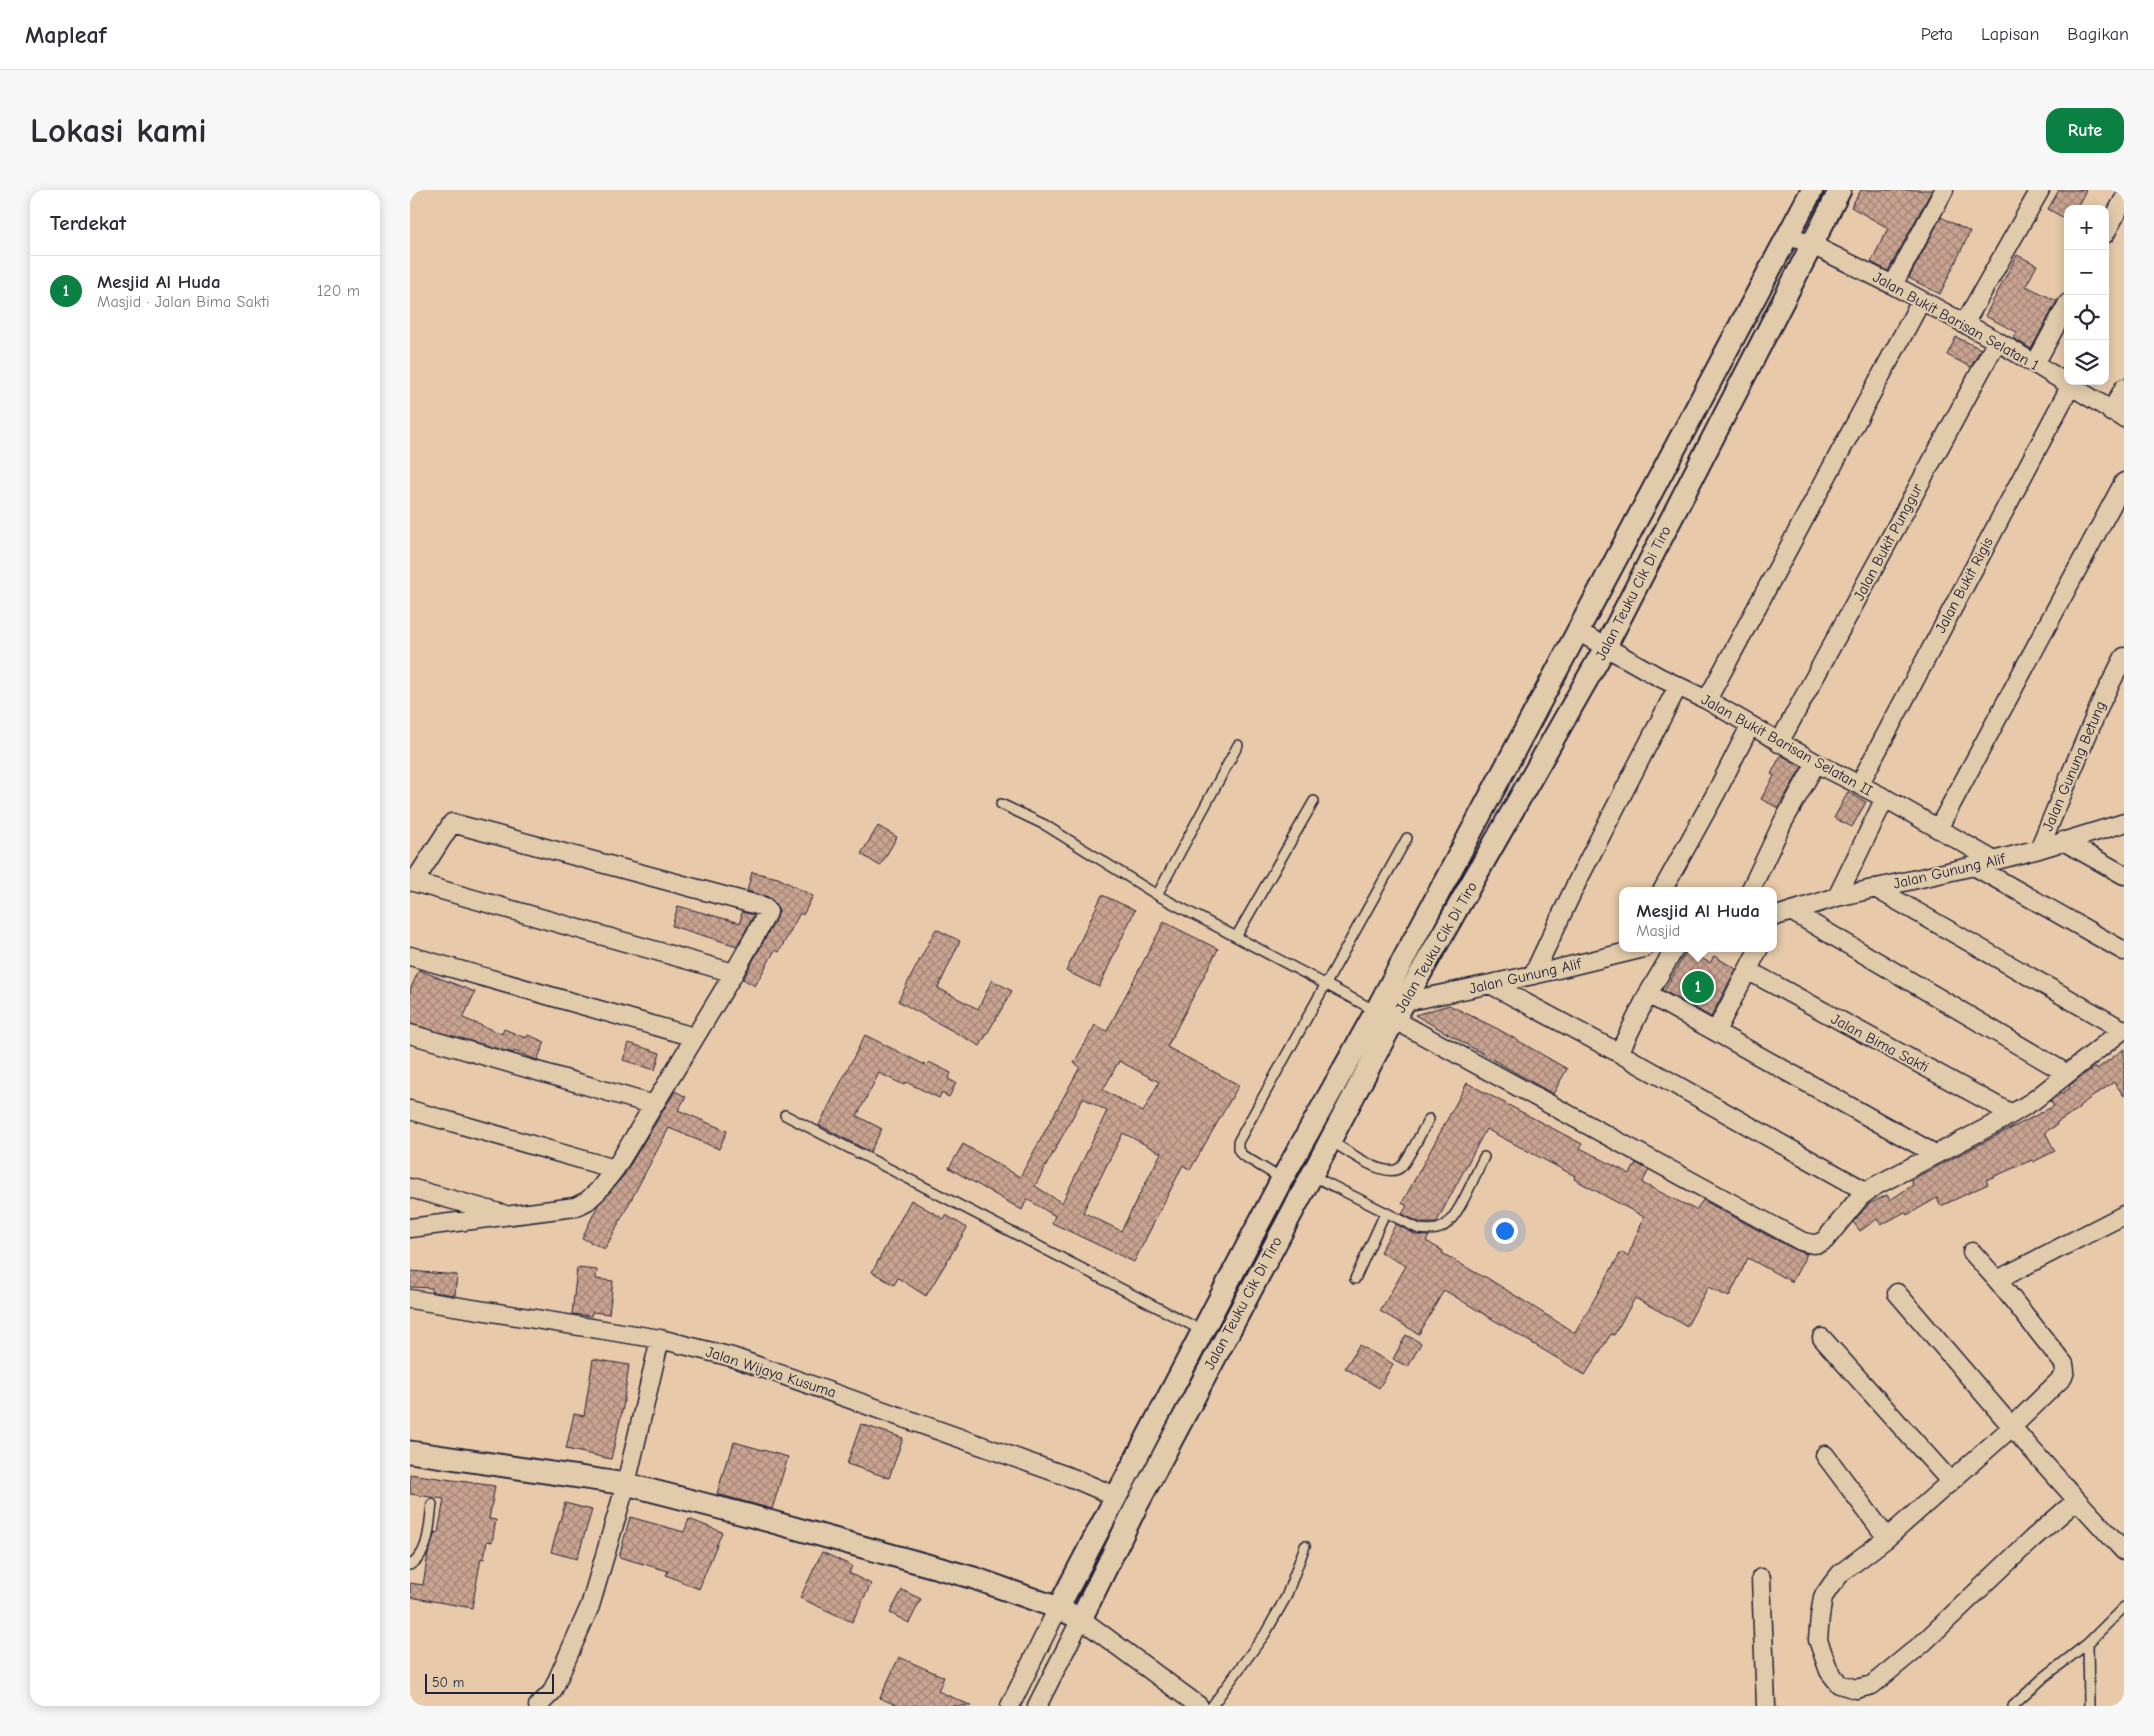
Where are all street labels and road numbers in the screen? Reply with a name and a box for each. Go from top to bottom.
street label: Jalan Bukit Barisan Selatan 1 [1870,268,2042,374]
street label: Jalan Bukit Punggur [1850,480,1926,604]
street label: Jalan Teuku Cik Di Tiro [1591,523,1675,663]
street label: Jalan Bukit Rigis [1931,534,1997,636]
street label: Jalan Bukit Barisan Selatan II [1698,690,1876,800]
street label: Jalan Gunung Betung [2038,698,2110,834]
street label: Jalan Gunung Alif [1891,849,2007,893]
street label: Jalan Teuku Cik Di Tiro [1391,878,1481,1016]
street label: Jalan Gunung Alif [1467,954,1583,998]
street label: Jalan Bima Sakti [1828,1010,1932,1076]
street label: Jalan Teuku Cik Di Tiro [1200,1233,1286,1373]
street label: Jalan Wijaya Kusuma [704,1342,838,1402]

